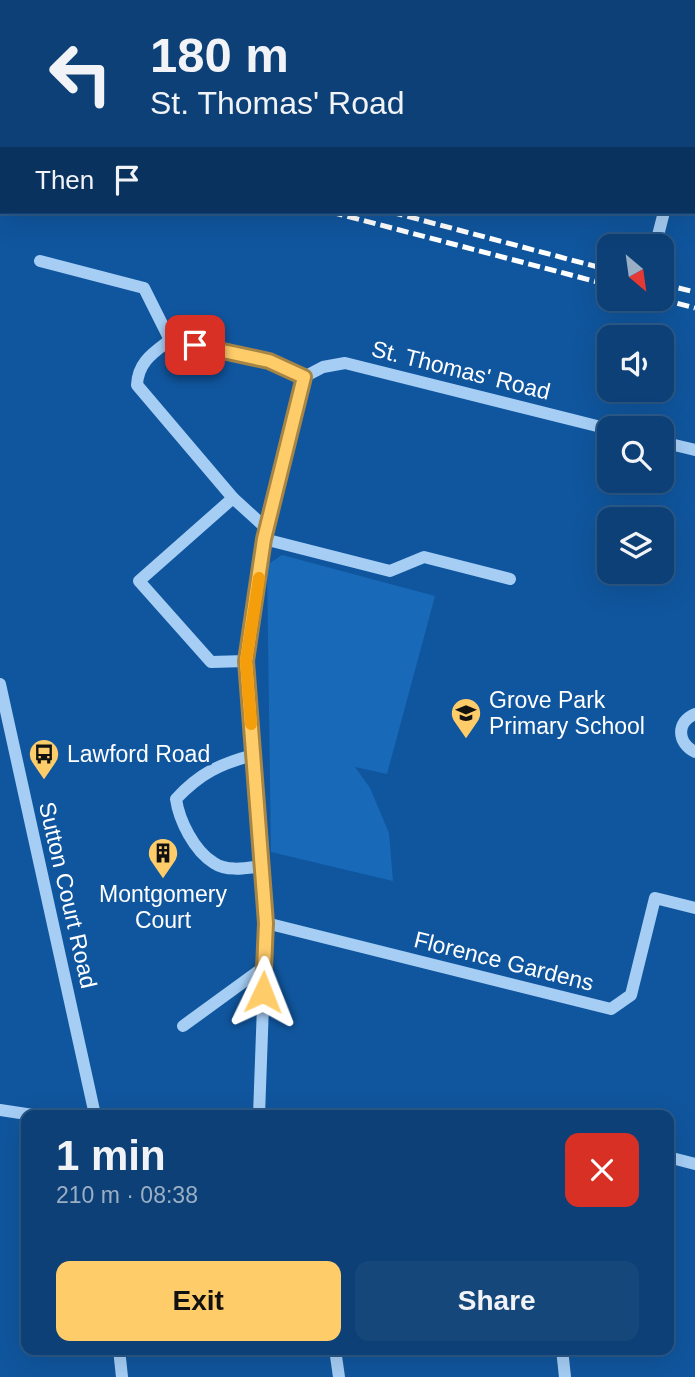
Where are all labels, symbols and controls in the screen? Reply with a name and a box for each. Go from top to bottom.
icon: left [35,28,126,119]
text: 180 m [150,28,289,82]
text: St. Thomas' Road [150,85,405,121]
icon: arrive [108,161,146,199]
text: Then [35,165,94,195]
north arrow [597,234,674,312]
map controls [597,234,674,584]
pin [165,315,225,375]
button: sound [597,325,674,402]
icon: arrive [176,326,214,364]
street label: St. Thomas' Road [369,335,553,405]
button: search [597,416,674,493]
button: layers [597,507,674,584]
place label: Grove Park Primary School [489,687,645,739]
school or university icon: Grove Park Primary School [449,696,483,740]
bus stop icon: Lawford Road [27,737,61,781]
place label: Lawford Road [67,741,210,767]
street label: Sutton Court Road [34,799,102,991]
building icon: Montgomery Court [146,836,180,880]
place label: Montgomery Court [99,881,227,933]
street label: Florence Gardens [412,926,596,996]
position arrow [226,955,300,1029]
text: 1 min [56,1132,166,1179]
button: close [565,1133,639,1207]
text: 210 m · 08:38 [56,1182,198,1208]
button: Exit [56,1261,341,1341]
button: Share [355,1261,639,1341]

